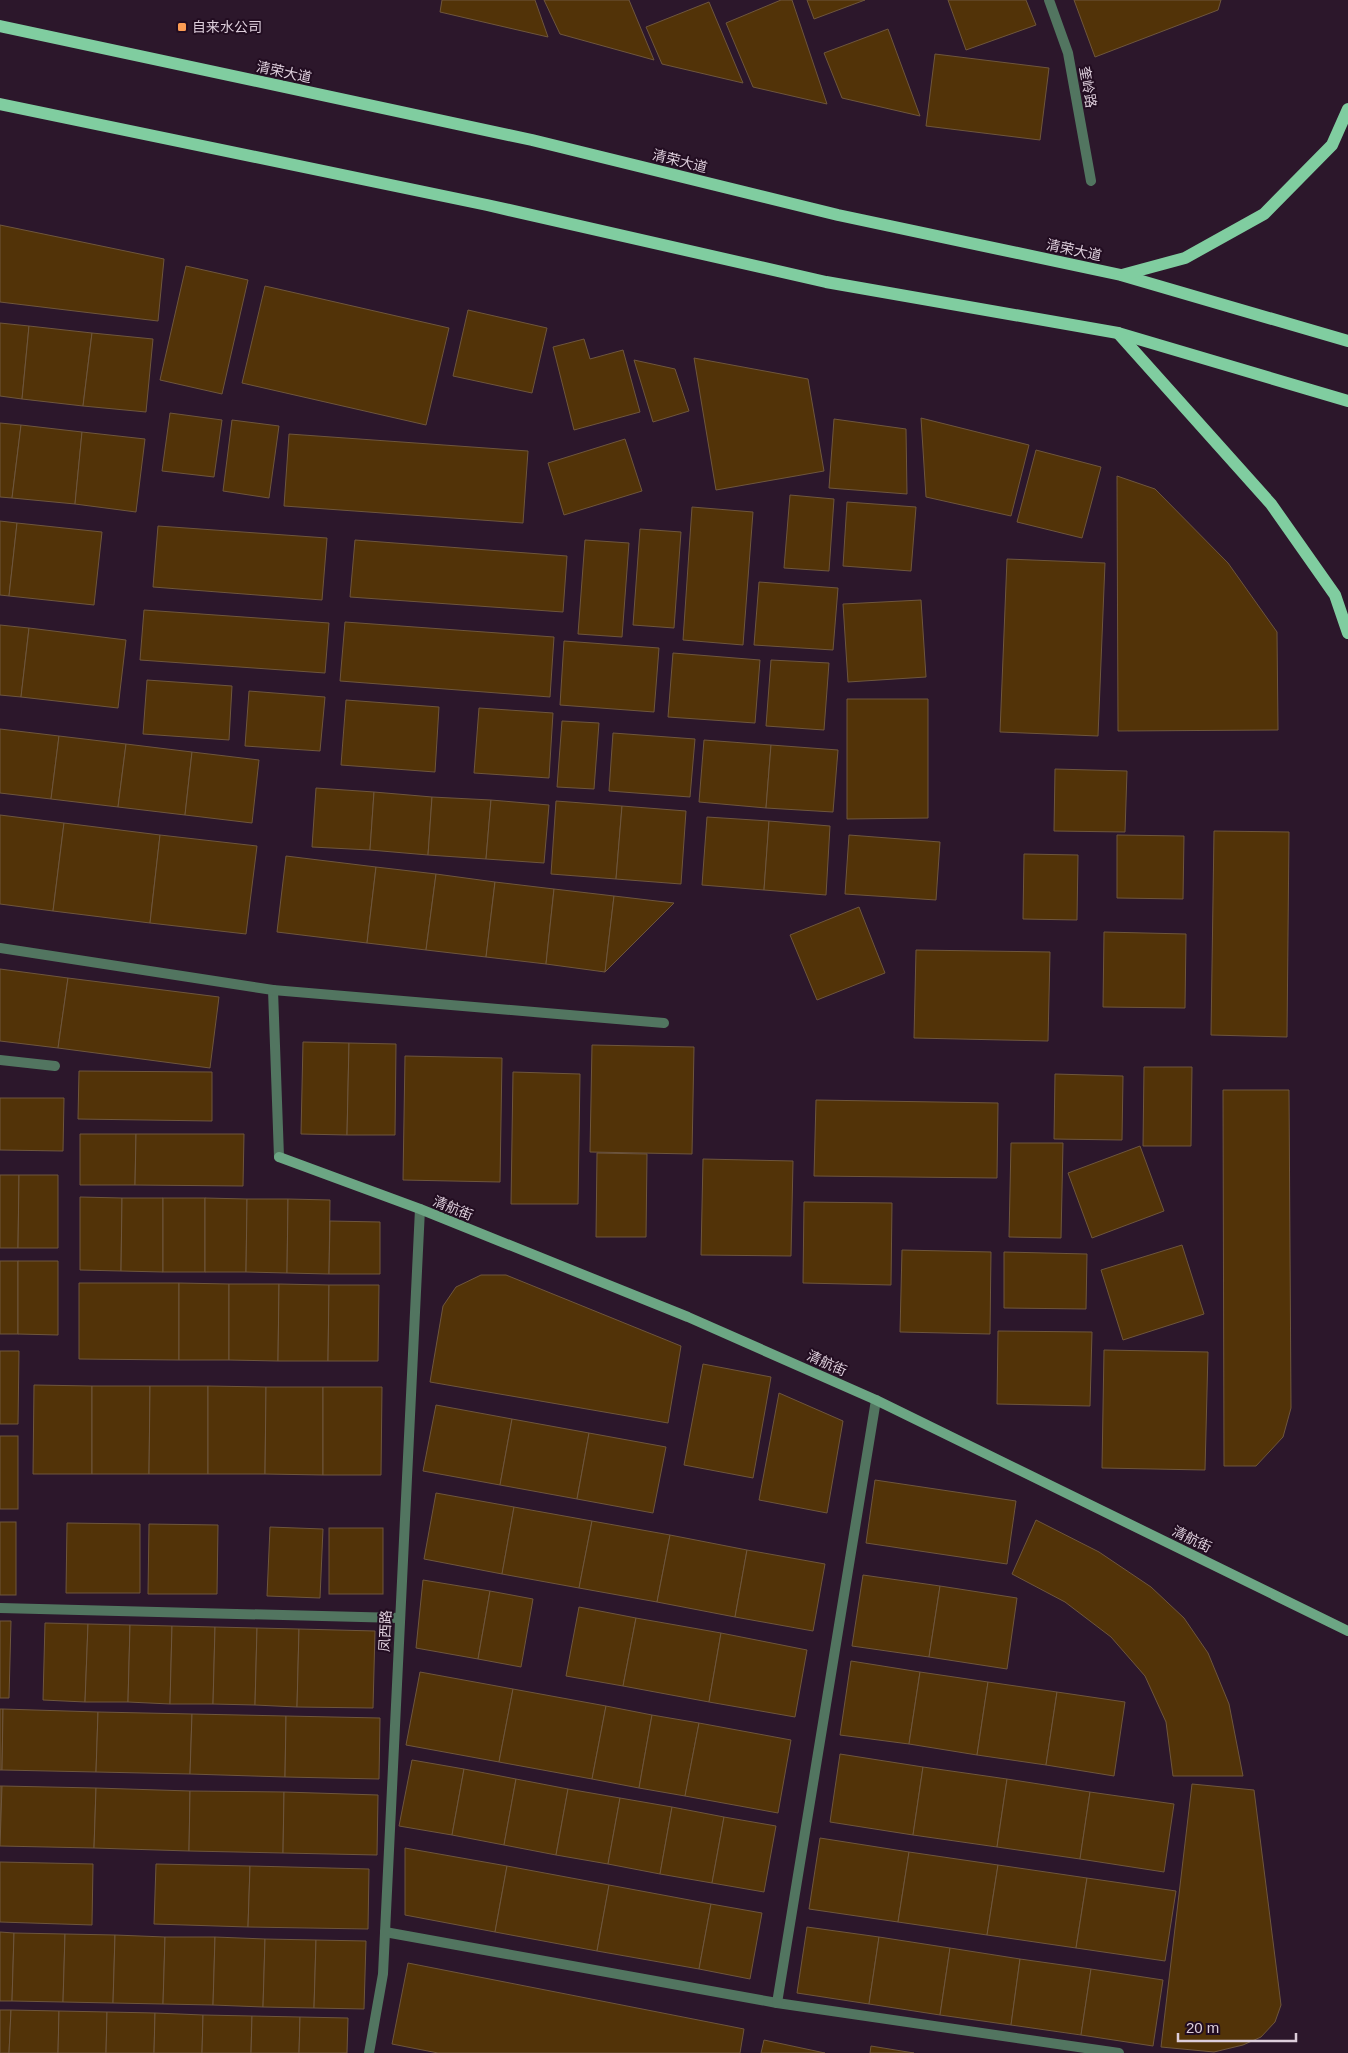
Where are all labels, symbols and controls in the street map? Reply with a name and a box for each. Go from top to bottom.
place label: 自来水公司 [192,19,262,35]
marker: 自来水公司 [176,21,188,33]
street label: 清荣大道 [255,58,313,86]
street label: 奎岭路 [1076,65,1100,109]
street label: 清荣大道 [651,146,709,176]
street label: 清荣大道 [1045,236,1103,264]
street label: 清航街 [431,1193,475,1223]
street label: 清航街 [805,1347,849,1379]
street label: 清航街 [1170,1523,1214,1555]
street label: 凤西路 [376,1610,394,1652]
scale bar [1178,2010,1296,2042]
text: 20 m [1186,2019,1219,2036]

